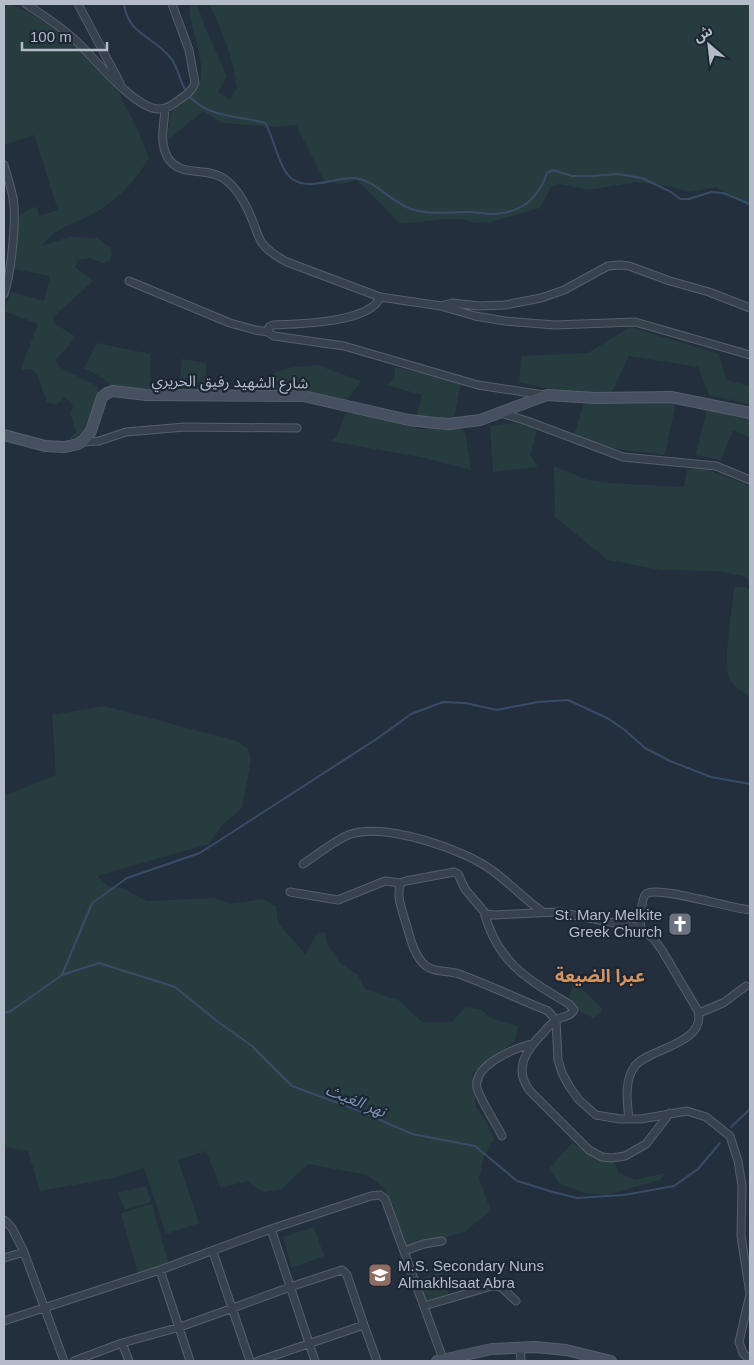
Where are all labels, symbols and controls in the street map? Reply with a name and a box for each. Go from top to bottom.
scale bar [22,20,108,52]
north arrow [684,20,734,70]
text: ش [691,22,715,45]
text: 100 m [30,28,72,45]
street label: شارع الشهيد رفيق الحريري [151,372,309,395]
place label: St. Mary Melkite Greek Church [554,906,662,940]
church icon: St. Mary Melkite Greek Church [667,911,693,937]
district label: عبرا الضيعة [555,966,645,987]
water label: نهر الغيث [323,1081,390,1122]
place label: M.S. Secondary Nuns Almakhlsaat Abra [398,1257,544,1291]
school or university icon: M.S. Secondary Nuns Almakhlsaat Abra [367,1262,393,1288]

